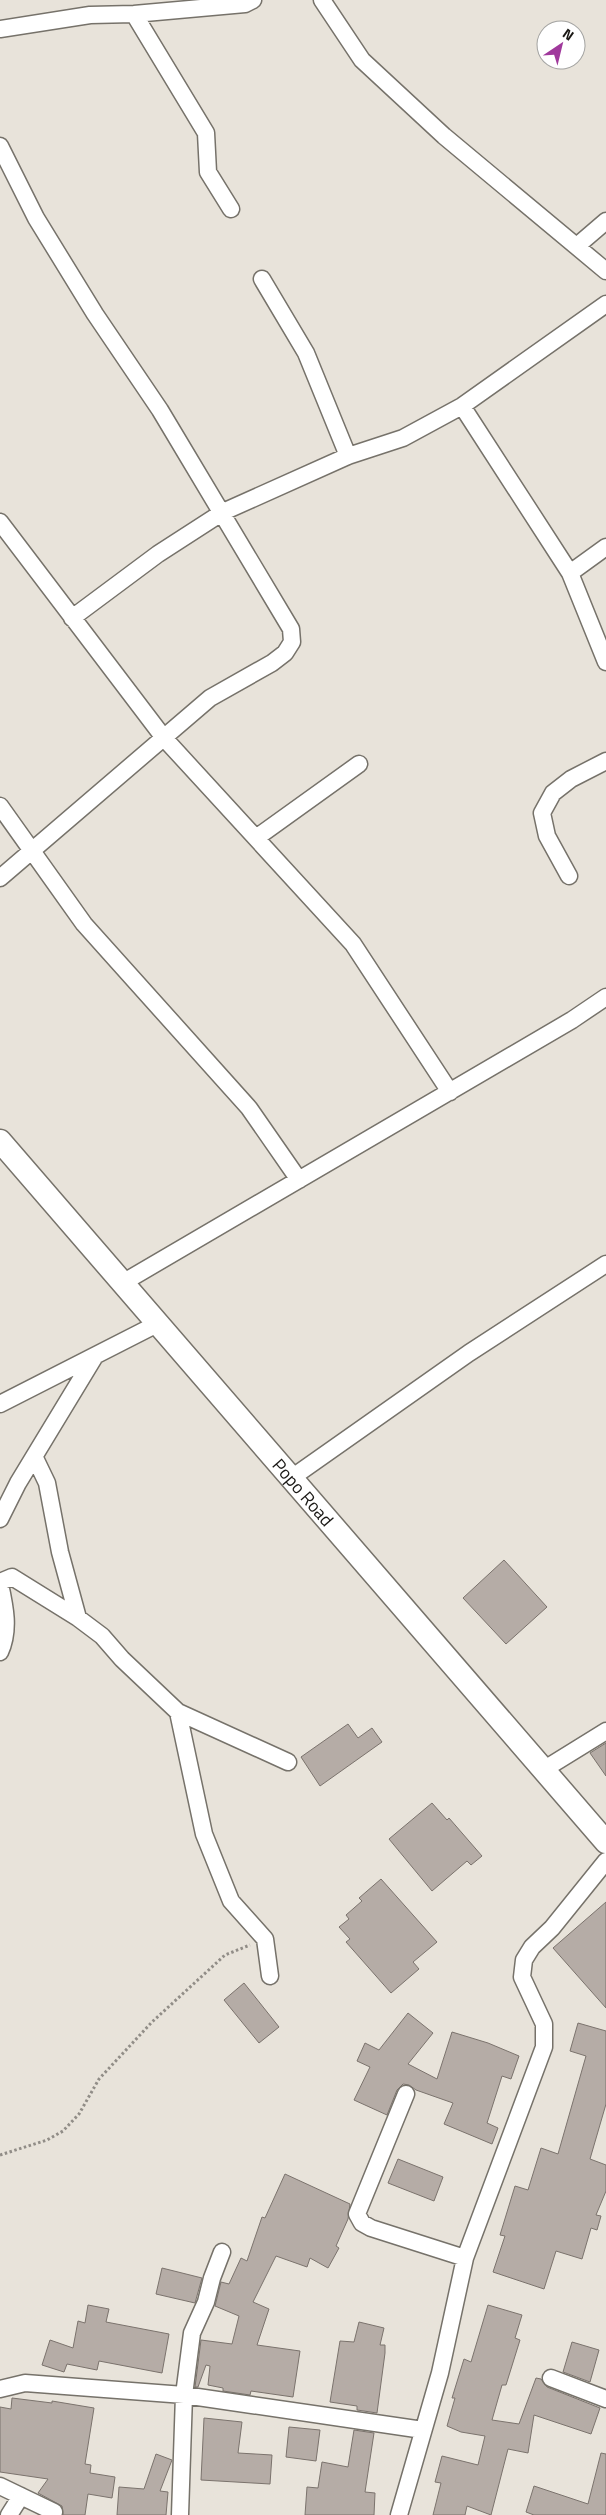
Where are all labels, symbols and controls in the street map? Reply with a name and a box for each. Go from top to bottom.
north arrow [536,20,586,70]
text: N [559,23,579,45]
street label: Popo Road [266,1452,341,1532]

